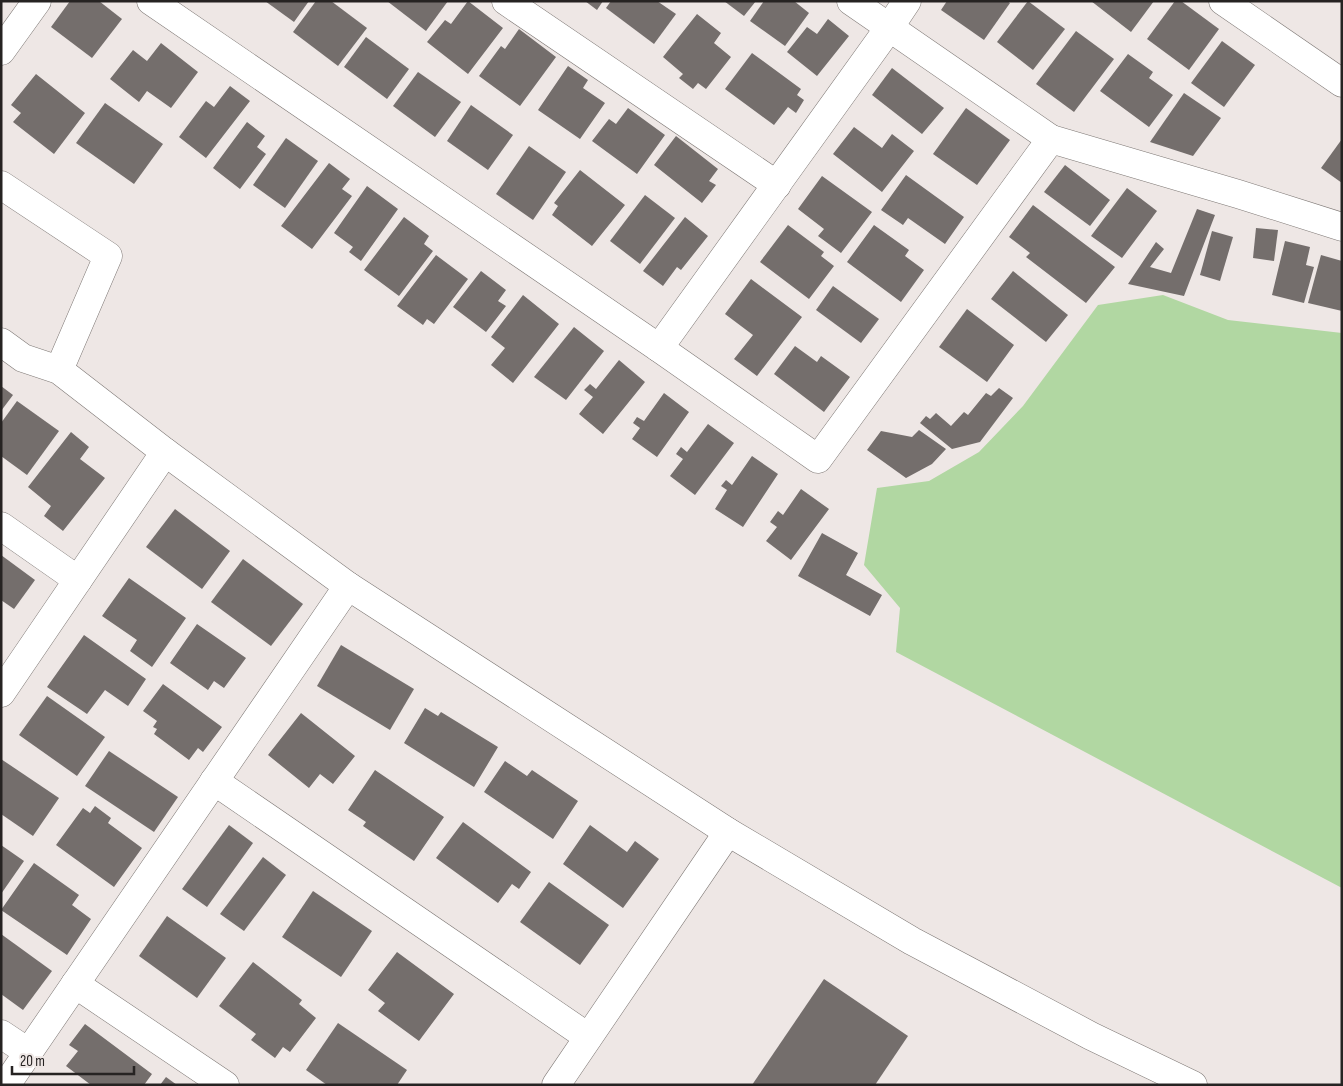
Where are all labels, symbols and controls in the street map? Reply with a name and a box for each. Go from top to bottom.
scale bar [12,1044,135,1076]
text: 20 m [20,1052,45,1071]

